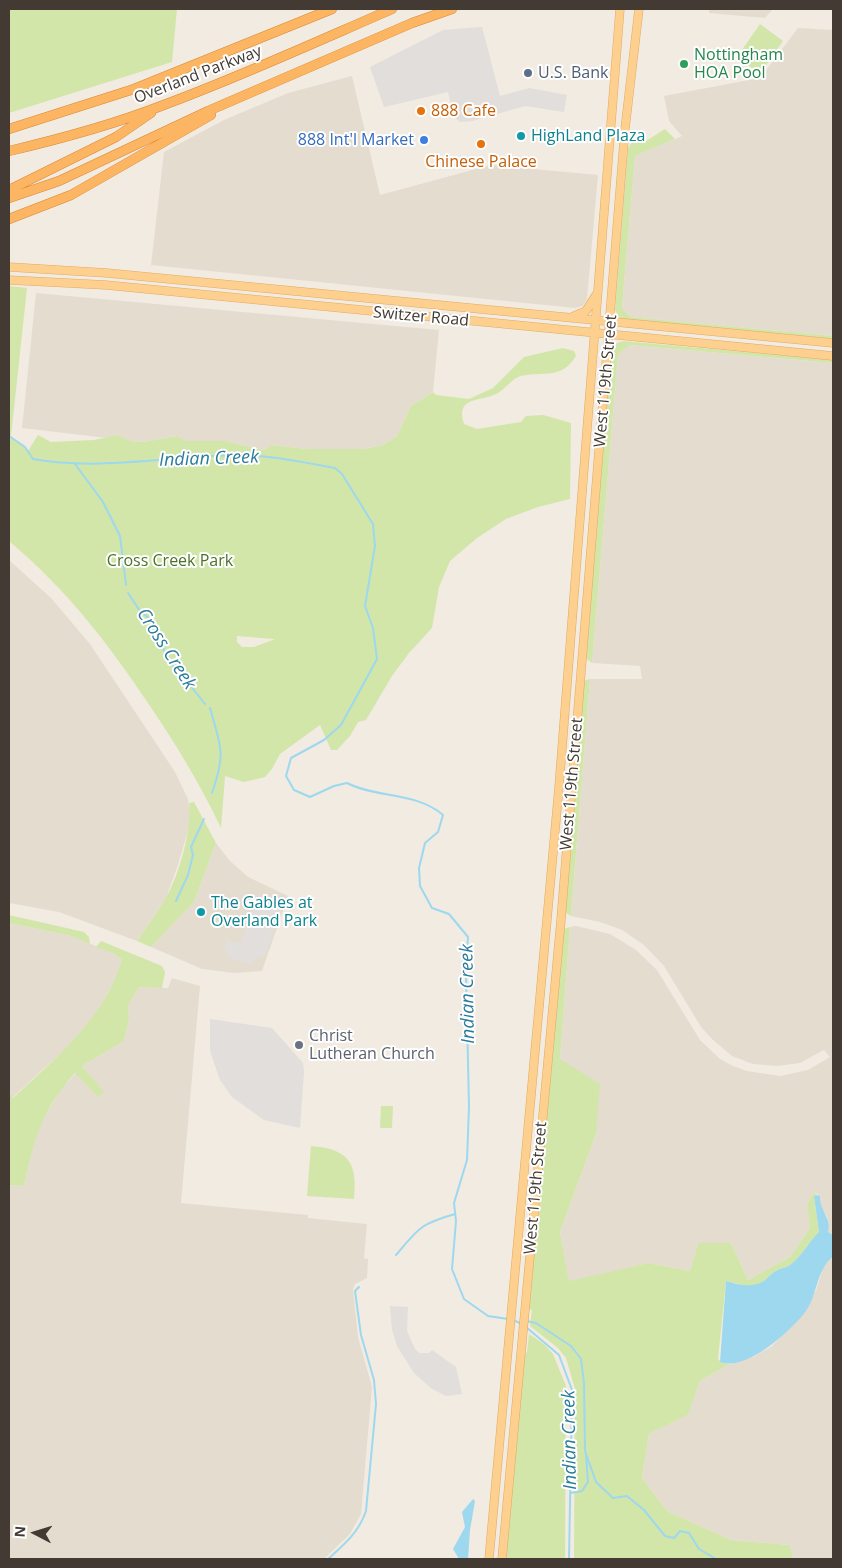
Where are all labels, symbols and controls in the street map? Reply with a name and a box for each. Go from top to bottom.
street label: Overland Parkway [131,42,265,108]
place label: Nottingham HOA Pool [694,45,783,83]
marker: Nottingham HOA Pool [678,58,690,70]
place label: U.S. Bank [538,63,608,83]
marker: U.S. Bank [522,67,534,79]
place label: 888 Cafe [431,101,496,121]
marker: 888 Cafe [415,105,427,117]
place label: HighLand Plaza [531,126,645,146]
place label: 888 Int'l Market [298,130,414,150]
marker: HighLand Plaza [515,130,527,142]
marker: 888 Int'l Market [418,134,430,146]
marker: Chinese Palace [475,138,487,150]
place label: Chinese Palace [425,152,537,172]
street label: Switzer Road [372,303,470,331]
street label: West 119th Street [591,314,621,448]
water label: Indian Creek [159,446,259,472]
park label: Cross Creek Park [107,551,233,571]
water label: Cross Creek [132,604,200,694]
street label: West 119th Street [557,717,587,851]
place label: The Gables at Overland Park [211,893,317,931]
marker: The Gables at Overland Park [195,906,207,918]
water label: Indian Creek [456,944,480,1044]
place label: Christ Lutheran Church [309,1026,435,1064]
marker: Christ Lutheran Church [293,1039,305,1051]
street label: West 119th Street [521,1121,551,1255]
water label: Indian Creek [558,1390,582,1490]
north arrow [10,1508,60,1558]
text: N [10,1525,30,1538]

